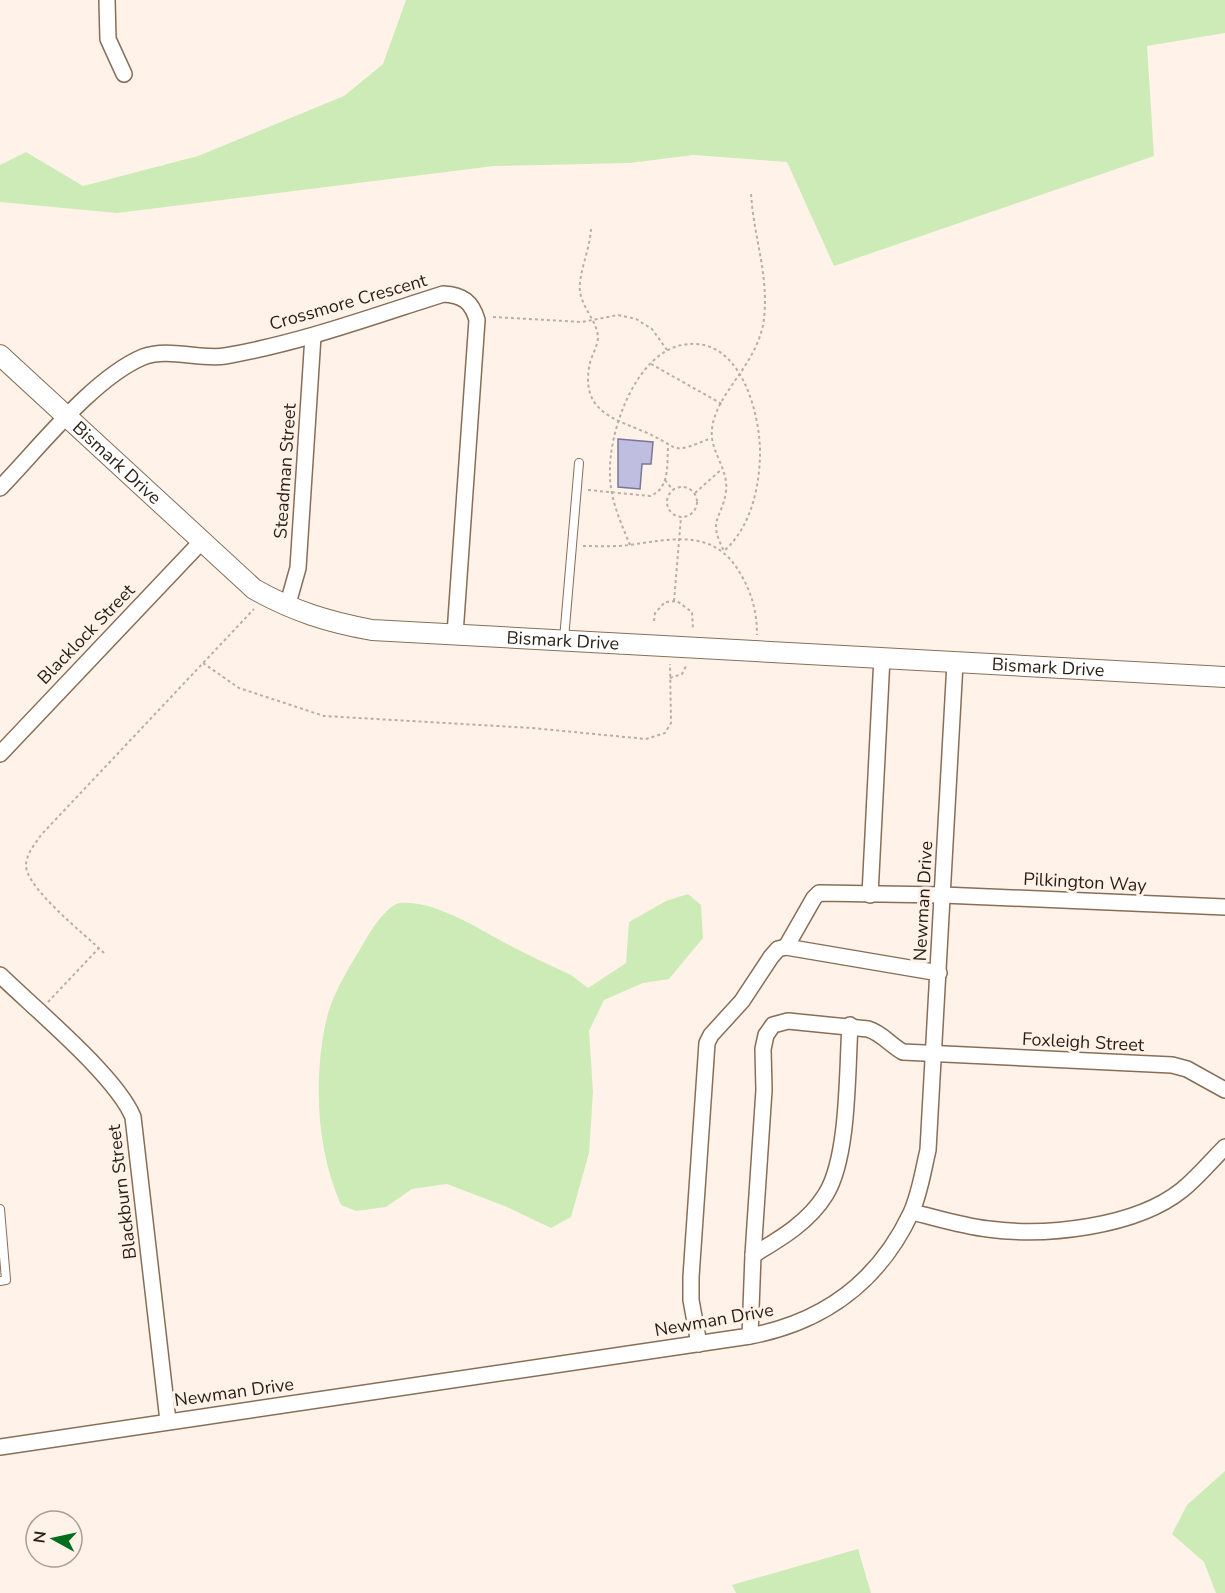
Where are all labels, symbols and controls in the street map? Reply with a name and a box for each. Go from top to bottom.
street label: Crossmore Crescent [267,268,430,336]
street label: Steadman Street [268,402,302,540]
street label: Bismark Drive [67,416,167,510]
street label: Blacklock Street [32,578,141,689]
street label: Bismark Drive [506,625,620,656]
street label: Bismark Drive [991,652,1105,682]
street label: Newman Drive [908,840,938,962]
street label: Pilkington Way [1023,867,1148,897]
street label: Foxleigh Street [1021,1027,1145,1057]
street label: Blackburn Street [102,1123,142,1261]
street label: Newman Drive [653,1298,775,1342]
street label: Newman Drive [173,1372,295,1412]
north arrow [24,1509,84,1569]
text: N [28,1530,52,1545]

